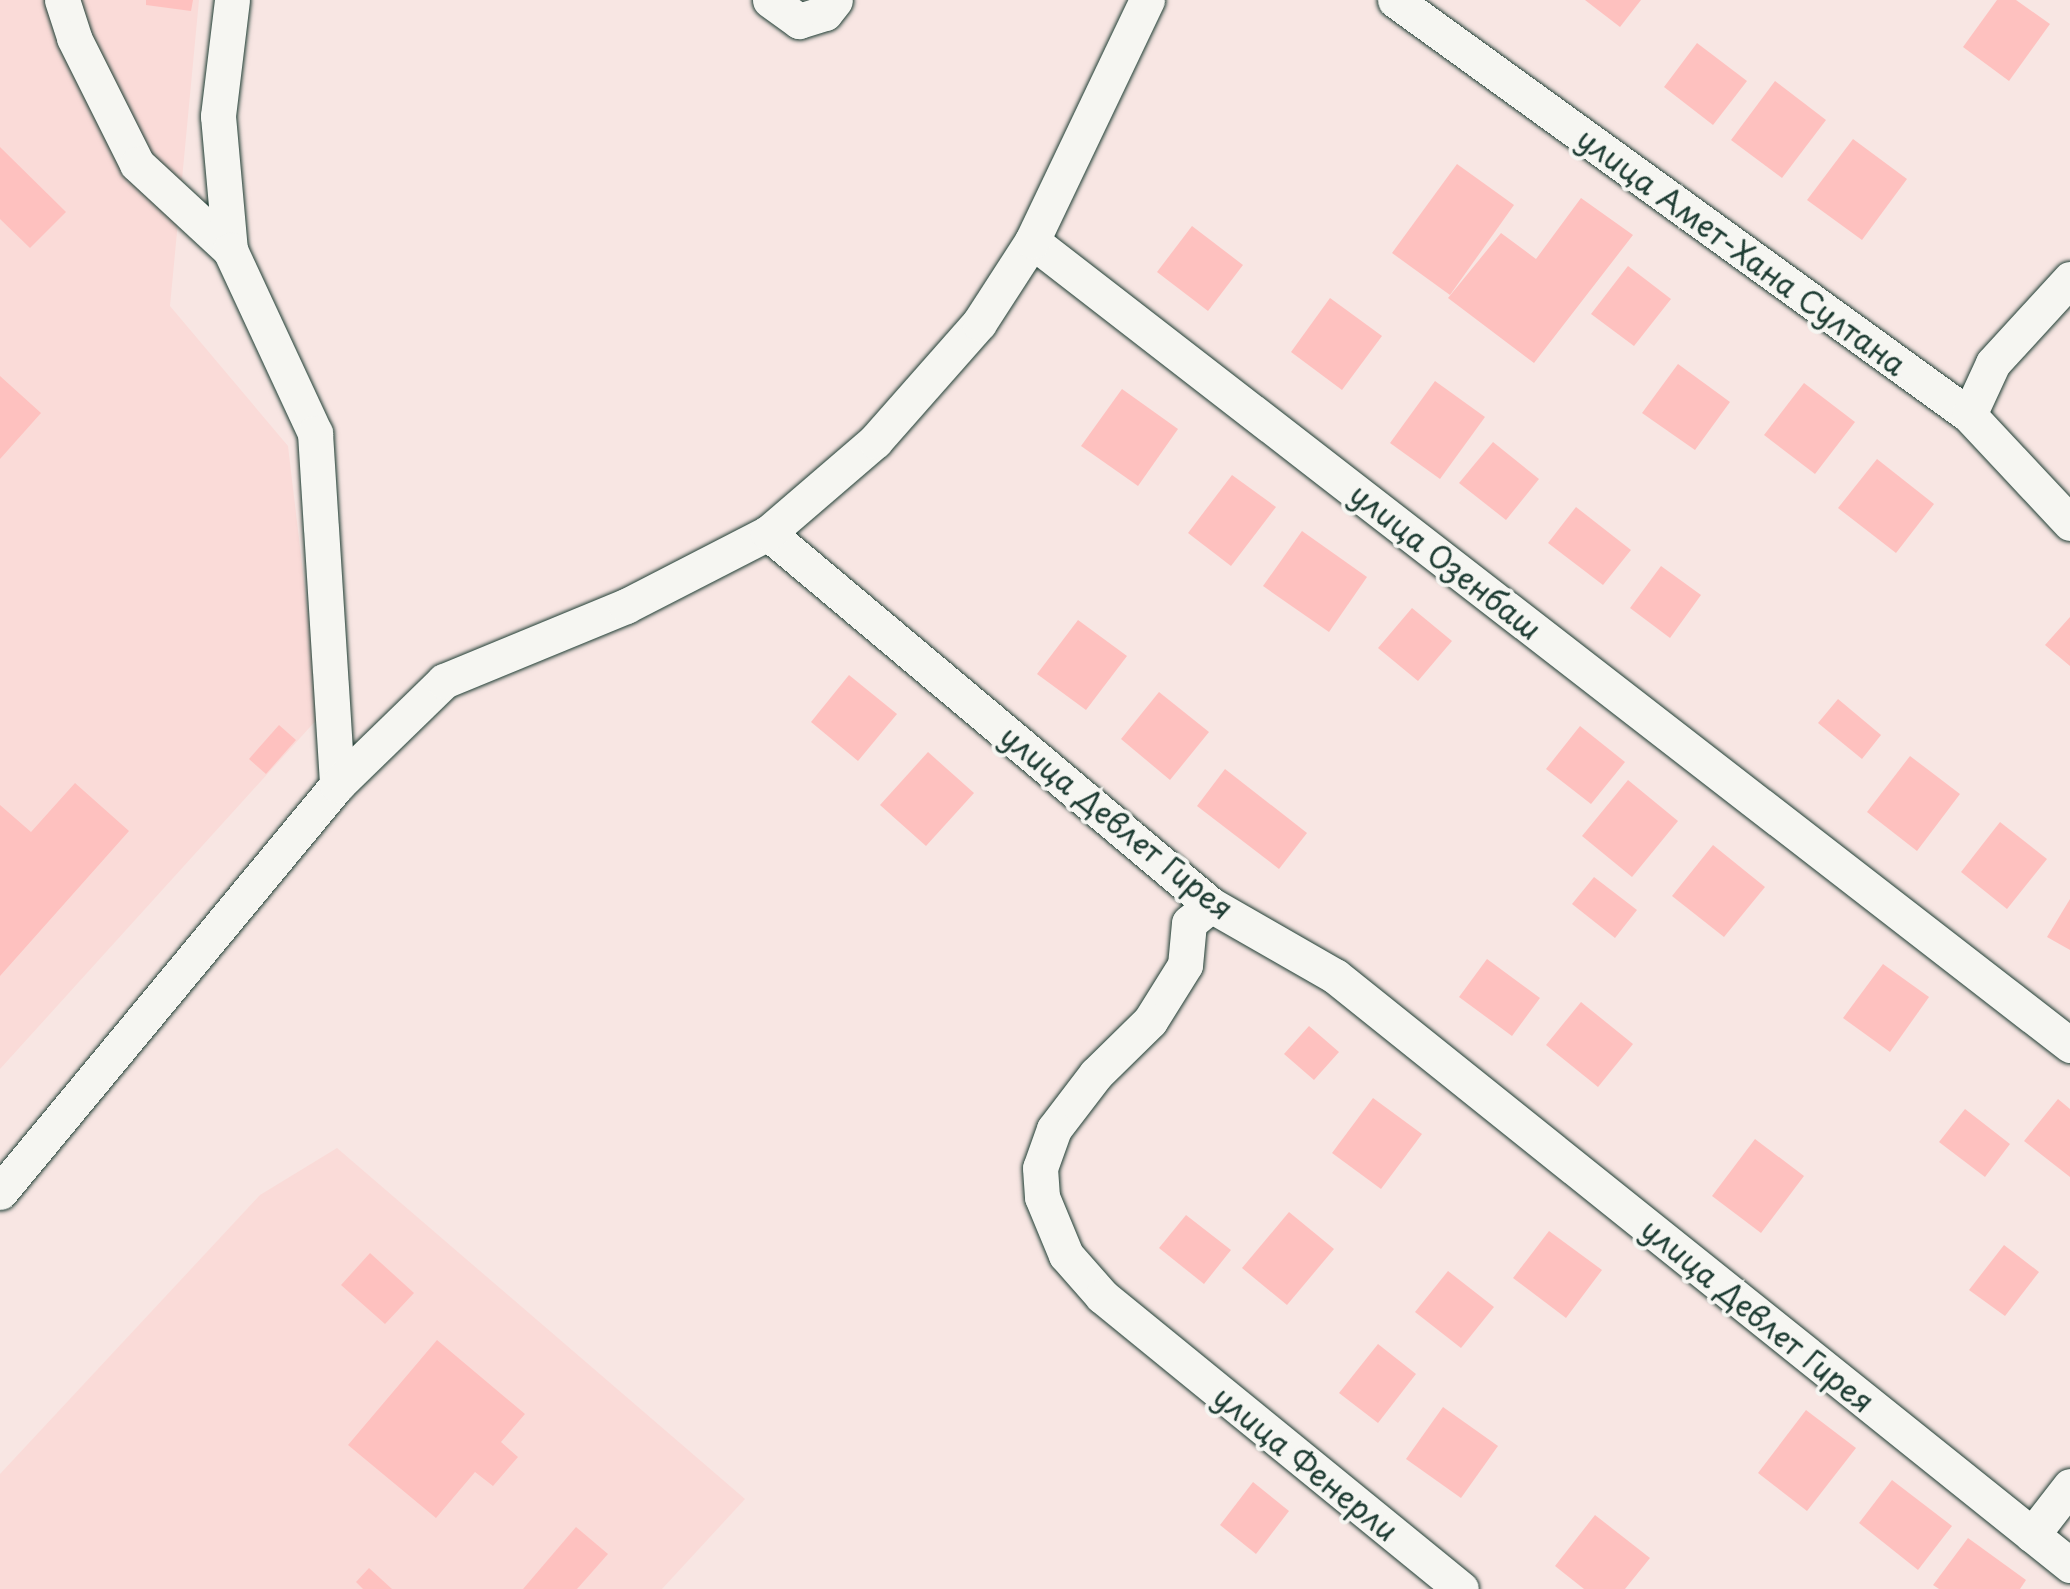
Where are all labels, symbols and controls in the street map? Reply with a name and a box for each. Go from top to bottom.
street label: улица Амет-Хана Султана [1570,119,1914,383]
street label: улица Озенбаш [1343,475,1549,647]
street label: улица Девлет Гирея [992,716,1242,928]
street label: улица Девлет Гирея [1633,1209,1883,1421]
street label: улица Фенерли [1206,1377,1406,1549]

